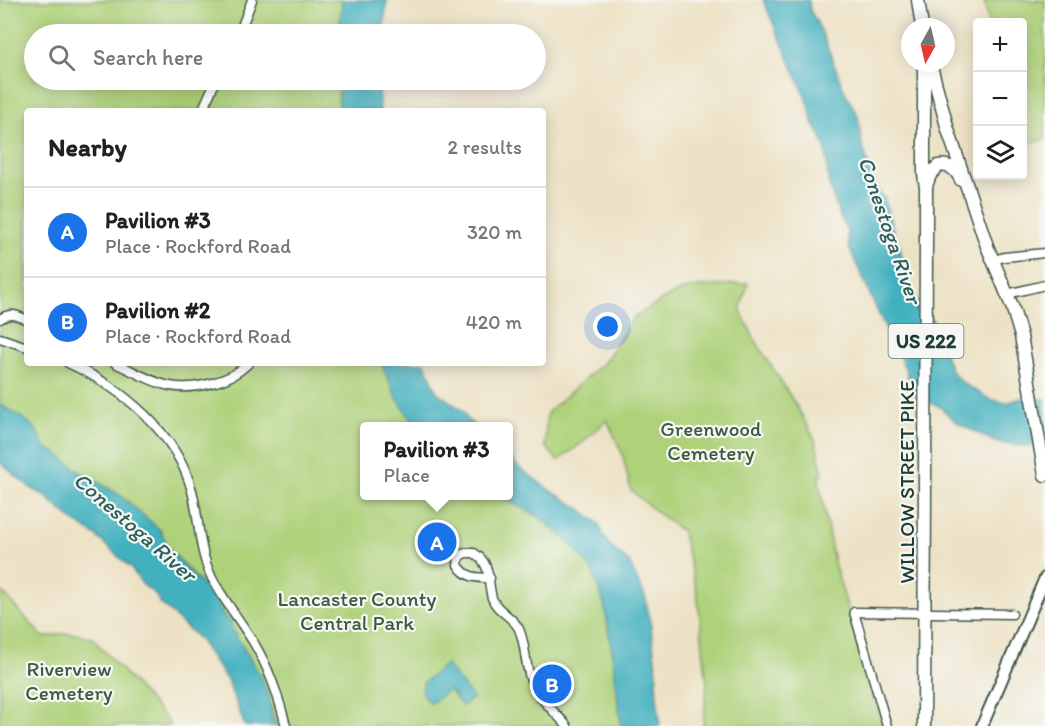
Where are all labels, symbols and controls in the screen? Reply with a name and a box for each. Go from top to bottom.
north arrow [901,18,955,72]
map controls [973,18,1027,180]
button: + [973,18,1027,72]
search box [24,24,546,90]
icon: search [45,41,78,74]
text: Search here [93,44,203,71]
button: − [973,72,1027,126]
button: layers [973,126,1027,180]
text: Nearby [48,131,127,163]
text: 2 results [448,135,522,159]
water label: Conestoga River [852,153,929,309]
text: Pavilion #3 [105,207,211,234]
text: A [61,220,74,244]
text: 320 m [467,220,522,244]
text: Place · Rockford Road [105,234,291,258]
text: Pavilion #2 [105,297,210,324]
text: B [61,310,74,334]
text: 420 m [466,310,522,334]
your location [593,312,622,341]
text: Place · Rockford Road [105,324,291,348]
road number: US 222 [888,324,964,358]
street label: WILLOW STREET PIKE [894,380,919,584]
park label: Greenwood Cemetery [660,416,762,465]
popup [360,422,513,500]
text: Pavilion #3 [384,436,489,463]
text: Place [384,463,430,487]
water label: Conestoga River [68,466,204,589]
pin: A [418,520,456,564]
park label: Lancaster County Central Park [278,586,437,635]
park label: Riverview Cemetery [25,656,113,705]
pin: B [532,662,572,706]

